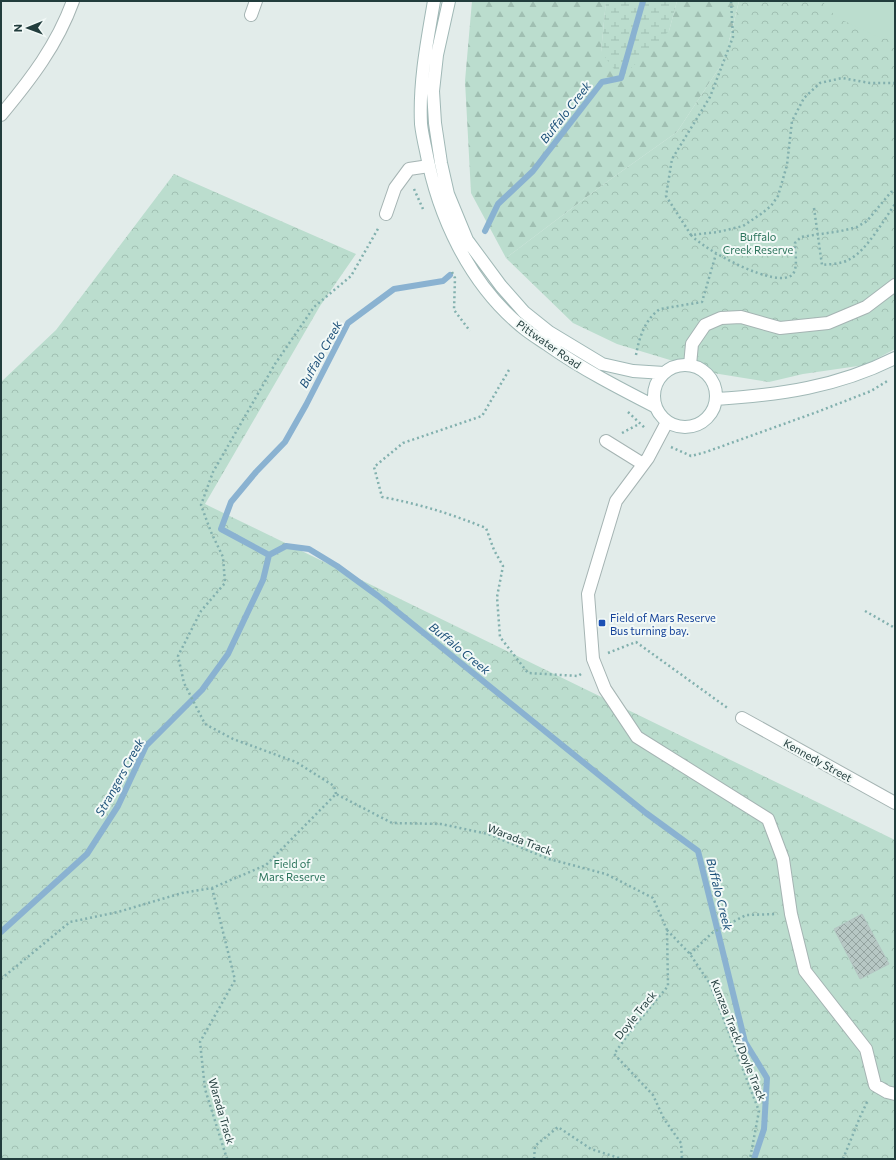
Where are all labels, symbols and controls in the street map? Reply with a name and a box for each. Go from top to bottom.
north arrow [8,8,48,48]
text: N [11,24,24,32]
water label: Buffalo Creek [537,78,594,146]
park label: Buffalo Creek Reserve [723,230,794,256]
street label: Pittwater Road [514,317,584,371]
water label: Buffalo Creek [296,318,344,390]
place label: Field of Mars Reserve Bus turning bay. [610,611,716,637]
marker: Field of Mars Reserve Bus turning bay. [597,618,607,628]
water label: Buffalo Creek [427,619,494,677]
water label: Strangers Creek [92,735,146,818]
street label: Kennedy Street [781,736,855,784]
street label: Warada Track [486,821,554,857]
water label: Buffalo Creek [704,856,736,932]
park label: Field of Mars Reserve [259,857,326,883]
street label: Kunzea Track/Doyle Track [709,977,769,1103]
street label: Doyle Track [612,988,658,1042]
street label: Warada Track [206,1076,238,1146]

